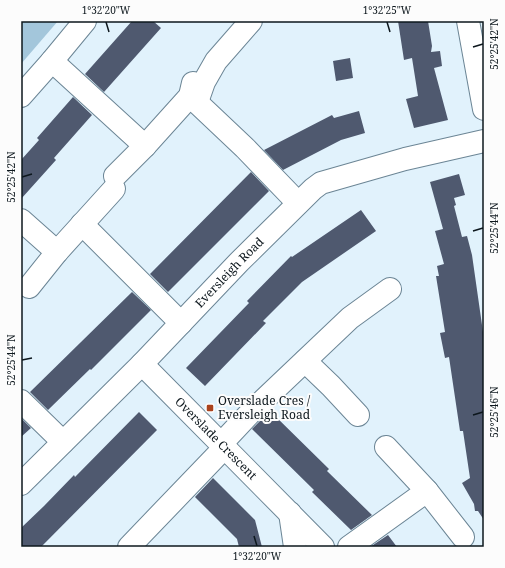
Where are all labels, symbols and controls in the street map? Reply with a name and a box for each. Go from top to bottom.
text: 1°32'20"W [82,3,131,17]
text: 1°32'25"W [363,3,412,17]
text: 52°25'42"N [487,18,501,70]
text: 52°25'42"N [4,151,18,203]
text: 52°25'44"N [487,202,501,254]
street label: Eversleigh Road [191,233,268,311]
text: 52°25'44"N [4,334,18,386]
text: 52°25'46"N [487,386,501,438]
place label: Overslade Cres / Eversleigh Road [218,392,311,423]
street label: Overslade Crescent [171,393,261,483]
marker: Overslade Cres / Eversleigh Road [205,403,215,413]
text: 1°32'20"W [233,549,282,563]

